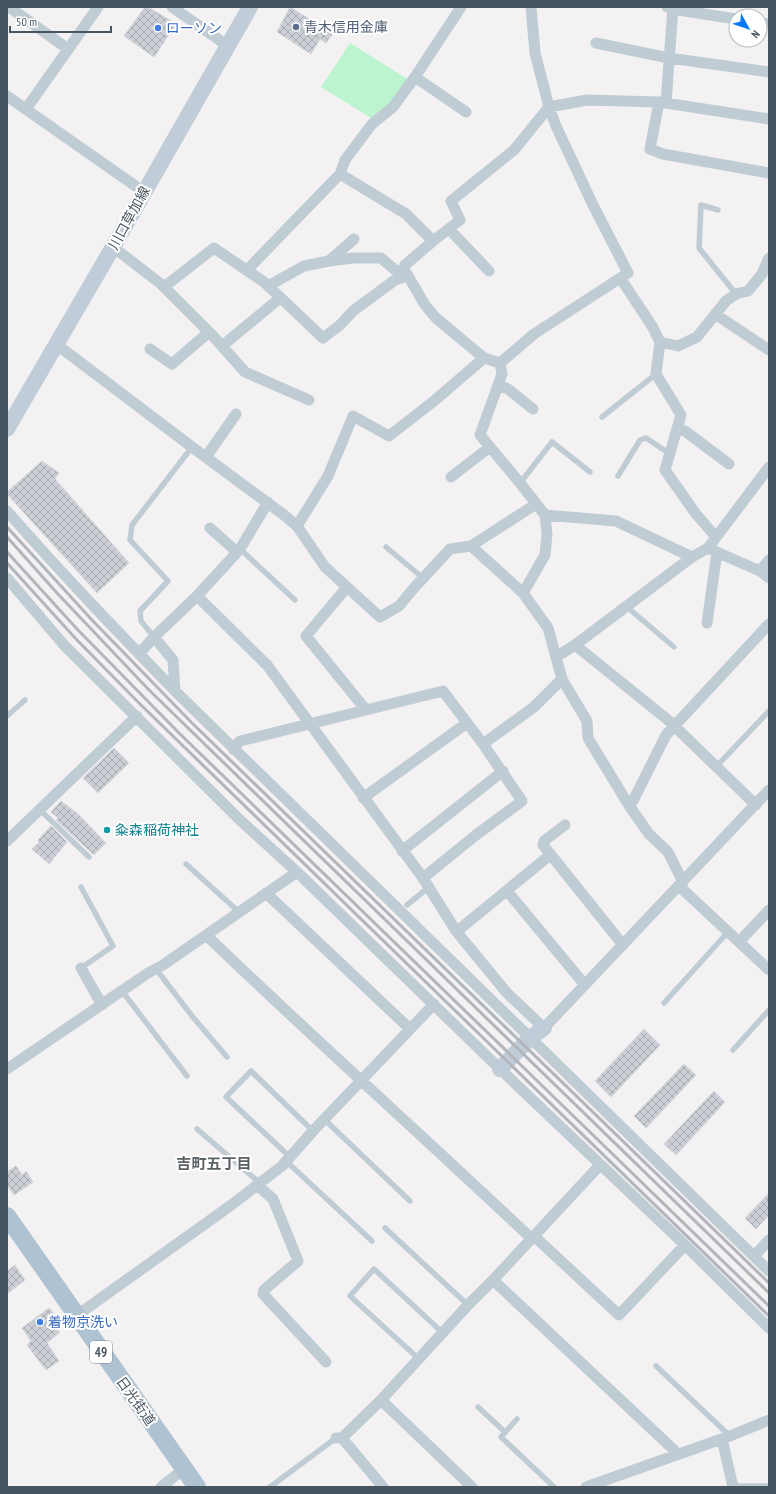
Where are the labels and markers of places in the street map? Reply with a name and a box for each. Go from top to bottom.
place label: 青木信用金庫 [304,18,388,36]
place label: ローソン [166,19,222,37]
marker: 青木信用金庫 [291,22,301,32]
marker: ローソン [153,23,163,33]
place label: 粂森稲荷神社 [115,821,199,839]
marker: 粂森稲荷神社 [102,825,112,835]
place label: 着物京洗い [48,1313,118,1331]
marker: 着物京洗い [35,1317,45,1327]

